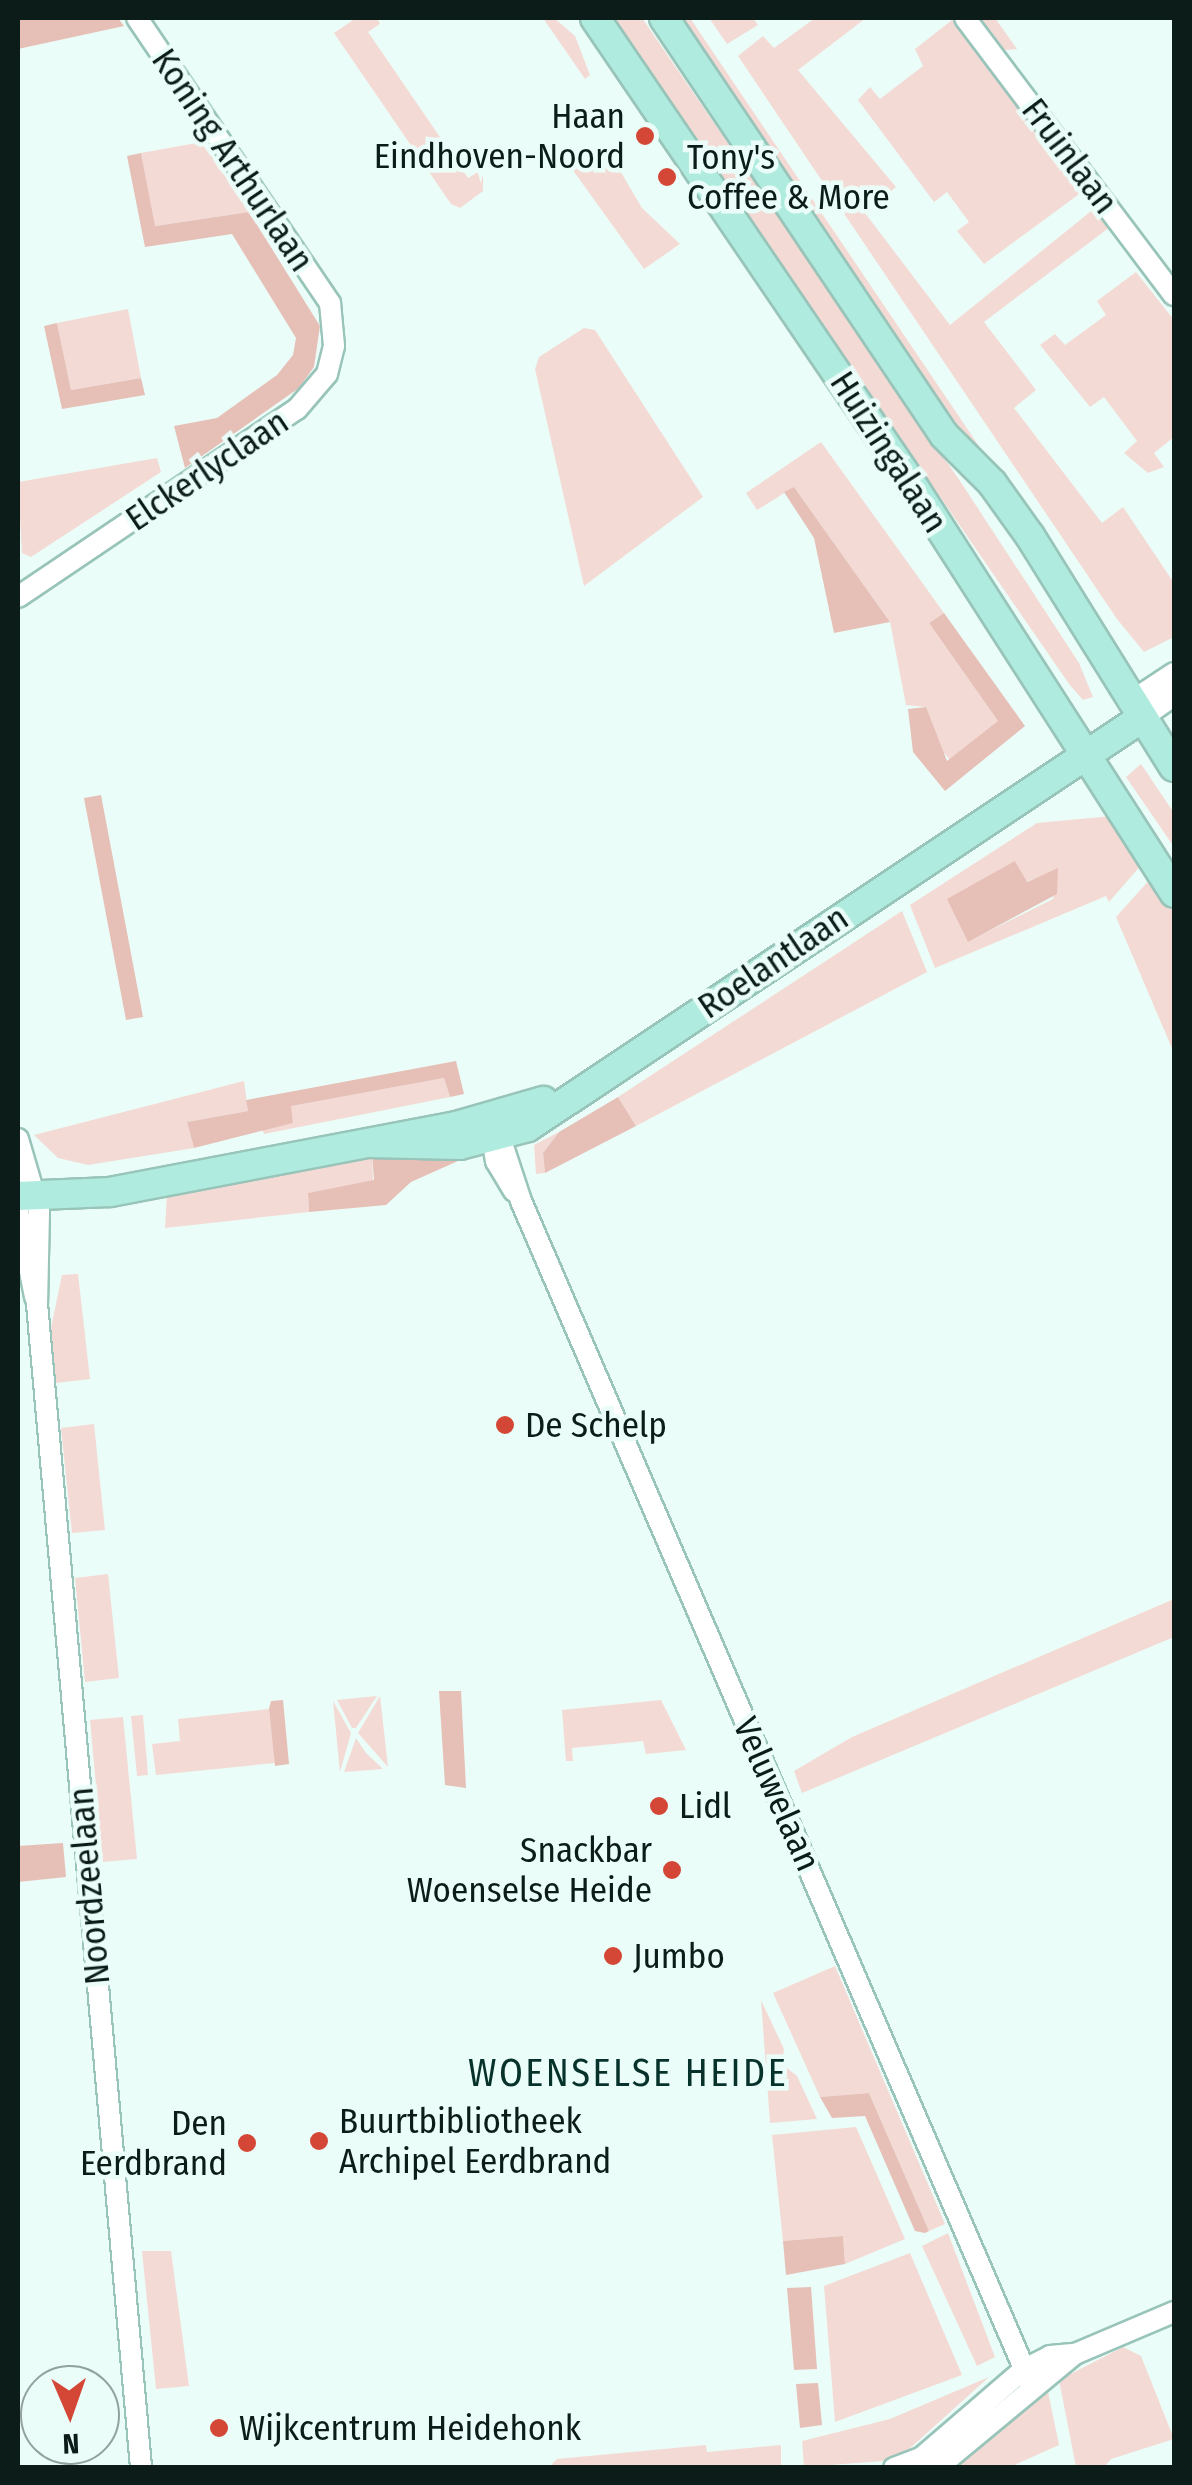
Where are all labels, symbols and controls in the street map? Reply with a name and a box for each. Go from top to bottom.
street label: Koning Arthurlaan [143,41,323,279]
street label: Fruinlaan [1013,90,1127,222]
place label: Haan Eindhoven-Noord [374,95,625,177]
marker: Haan Eindhoven-Noord [634,125,656,147]
place label: Tony's Coffee & More [687,136,890,218]
marker: Tony's Coffee & More [656,166,678,188]
street label: Huizingalaan [821,364,957,540]
street label: Elckerlyclaan [118,400,296,540]
street label: Roelantlaan [690,897,856,1027]
place label: De Schelp [525,1404,667,1446]
marker: De Schelp [494,1414,516,1436]
street label: Veluwelaan [725,1711,829,1877]
place label: Lidl [679,1785,731,1827]
street label: Noordzeelaan [59,1786,119,1986]
marker: Lidl [648,1795,670,1817]
place label: Snackbar Woenselse Heide [407,1829,652,1911]
marker: Snackbar Woenselse Heide [661,1859,683,1881]
place label: Jumbo [633,1935,725,1977]
marker: Jumbo [602,1945,624,1967]
district label: WOENSELSE HEIDE [468,2051,788,2097]
place label: Buurtbibliotheek Archipel Eerdbrand [339,2100,611,2182]
place label: Den Eerdbrand [80,2102,227,2184]
marker: Buurtbibliotheek Archipel Eerdbrand [308,2130,330,2152]
marker: Den Eerdbrand [236,2132,258,2154]
north arrow [20,2365,120,2465]
place label: Wijkcentrum Heidehonk [239,2407,581,2449]
marker: Wijkcentrum Heidehonk [208,2417,230,2439]
text: N [62,2427,80,2460]

